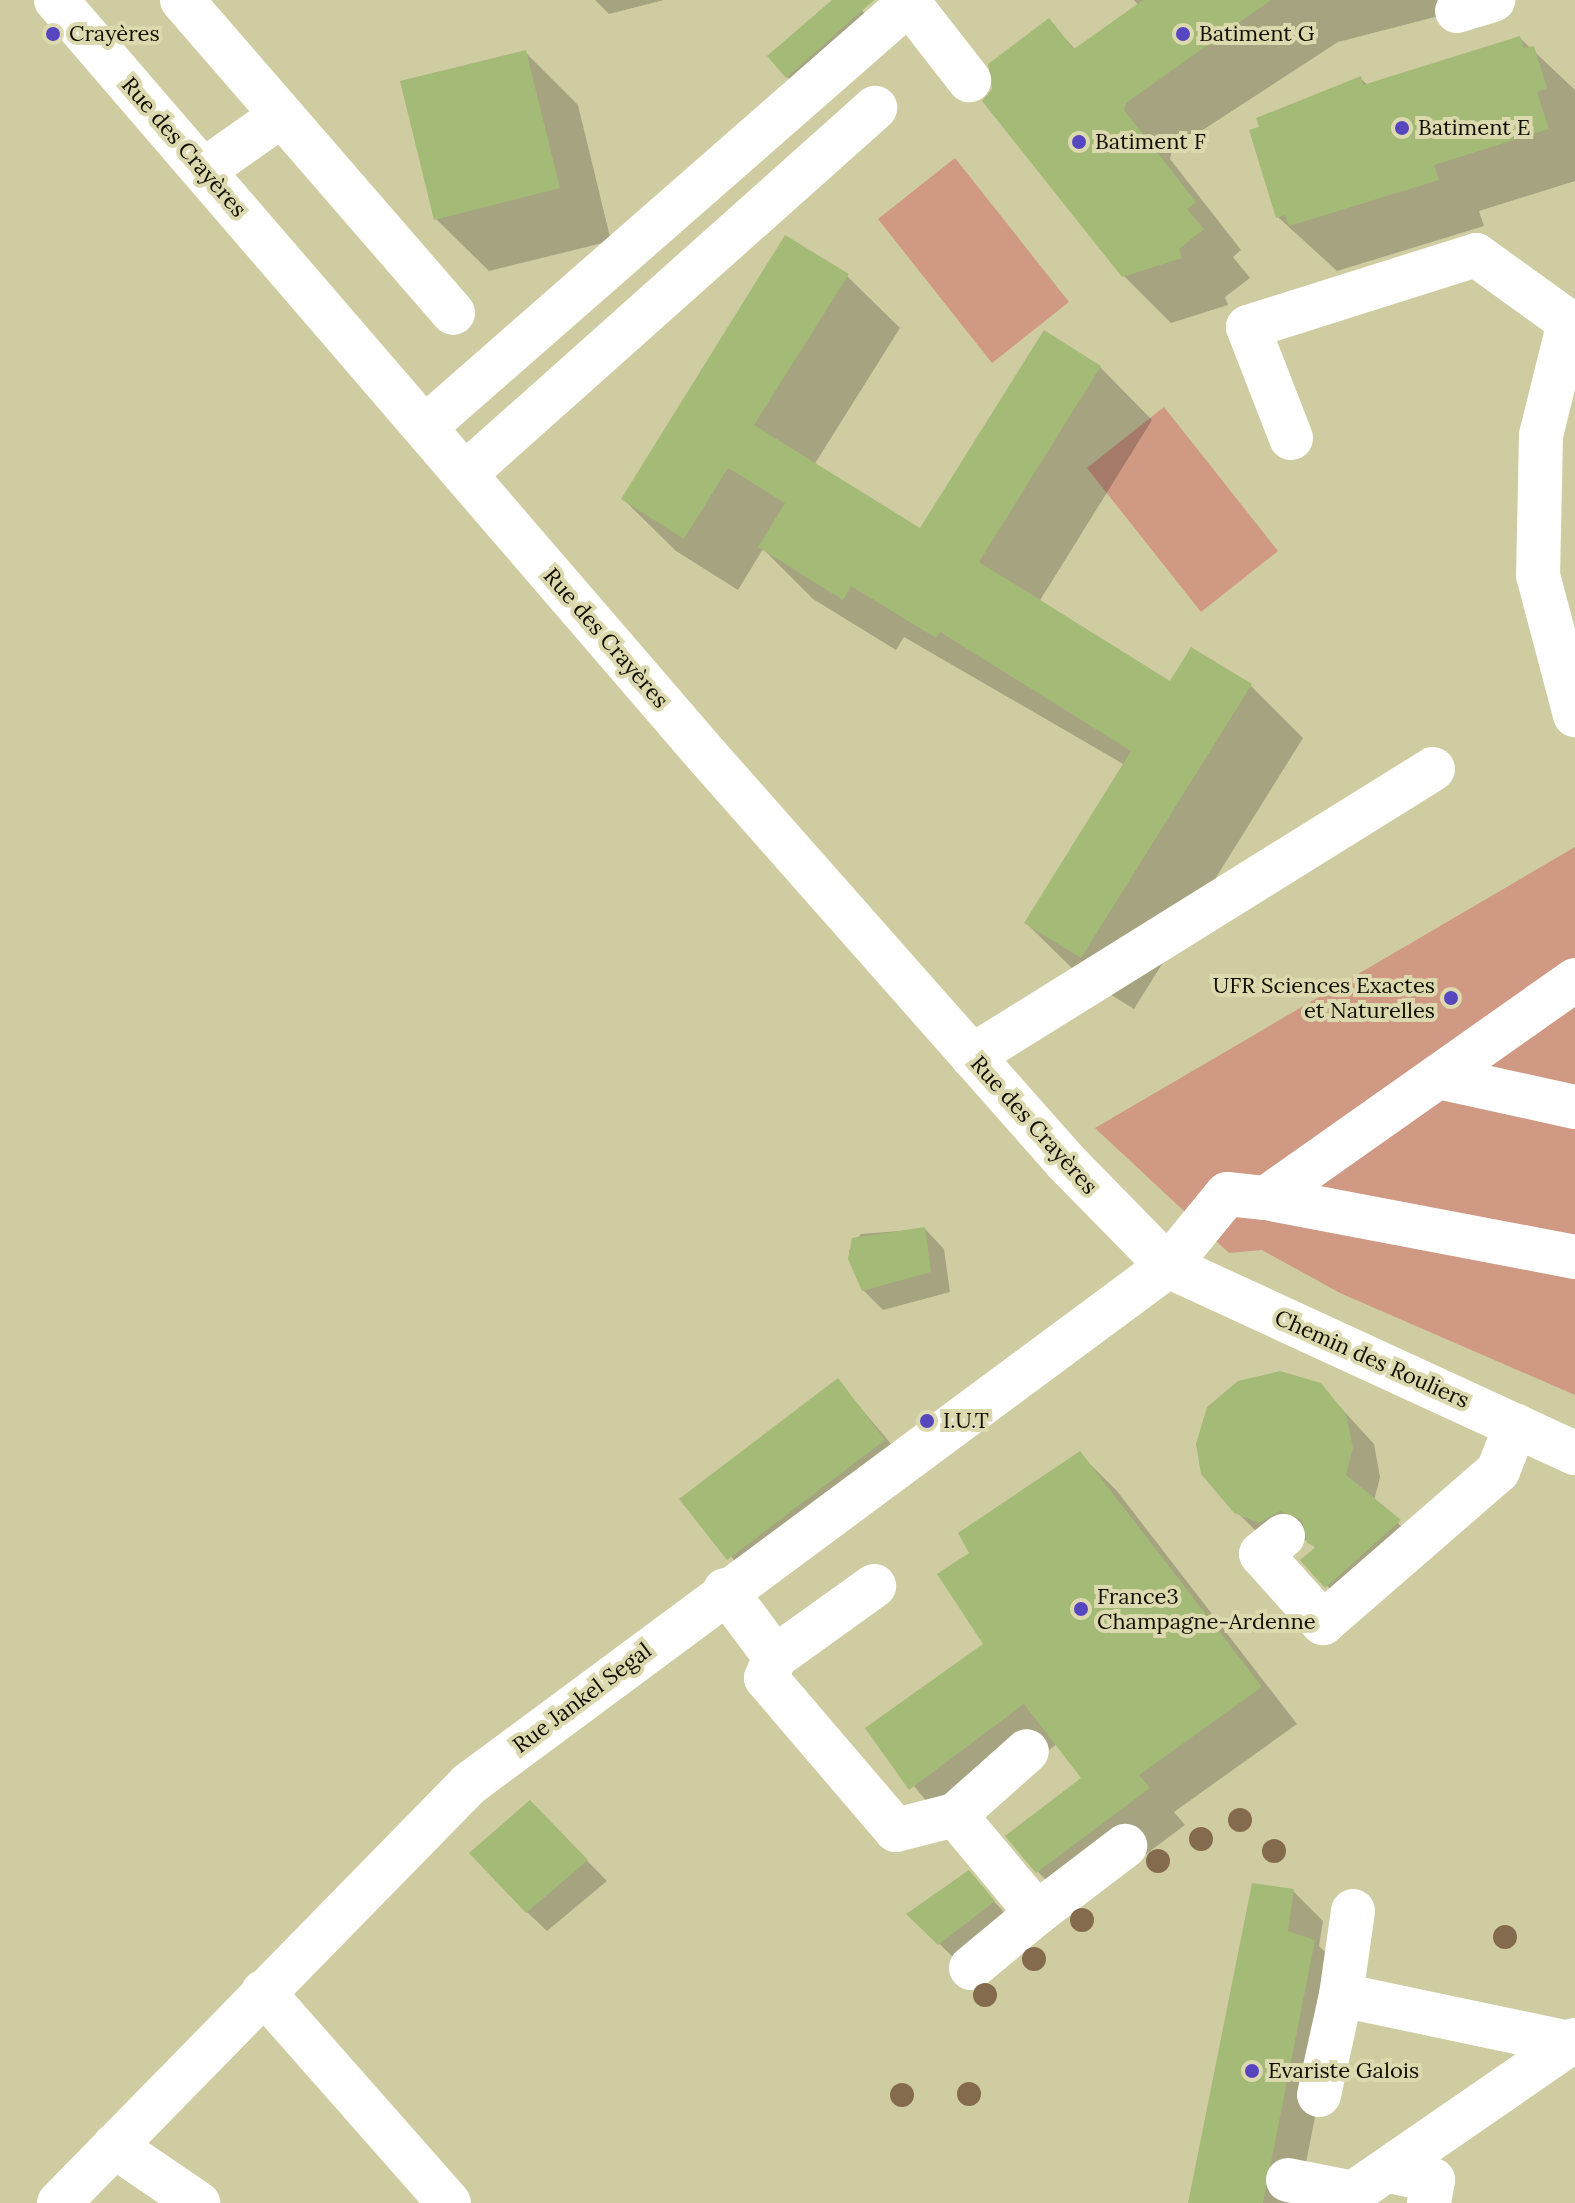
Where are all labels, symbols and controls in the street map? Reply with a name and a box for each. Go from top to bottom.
place label: Crayères [69,21,160,47]
place label: Batiment G [1199,21,1314,47]
marker: Crayères [44,25,62,43]
marker: Batiment G [1174,25,1192,43]
street label: Rue des Crayères [116,72,252,222]
place label: Batiment E [1418,115,1530,141]
marker: Batiment E [1393,119,1411,137]
place label: Batiment F [1095,129,1206,155]
marker: Batiment F [1070,133,1088,151]
street label: Rue des Crayères [538,563,674,713]
place label: UFR Sciences Exactes et Naturelles [1213,972,1435,1024]
marker: UFR Sciences Exactes et Naturelles [1442,989,1460,1007]
street label: Rue des Crayères [965,1051,1103,1199]
street label: Chemin des Rouliers [1271,1304,1473,1414]
place label: I.U.T [943,1408,989,1434]
marker: I.U.T [918,1412,936,1430]
place label: France3 Champagne-Ardenne [1097,1583,1316,1634]
marker: France3 Champagne-Ardenne [1072,1600,1090,1618]
street label: Rue Jankel Segal [508,1637,656,1759]
place label: Evariste Galois [1268,2058,1419,2084]
marker: Evariste Galois [1243,2062,1261,2080]

